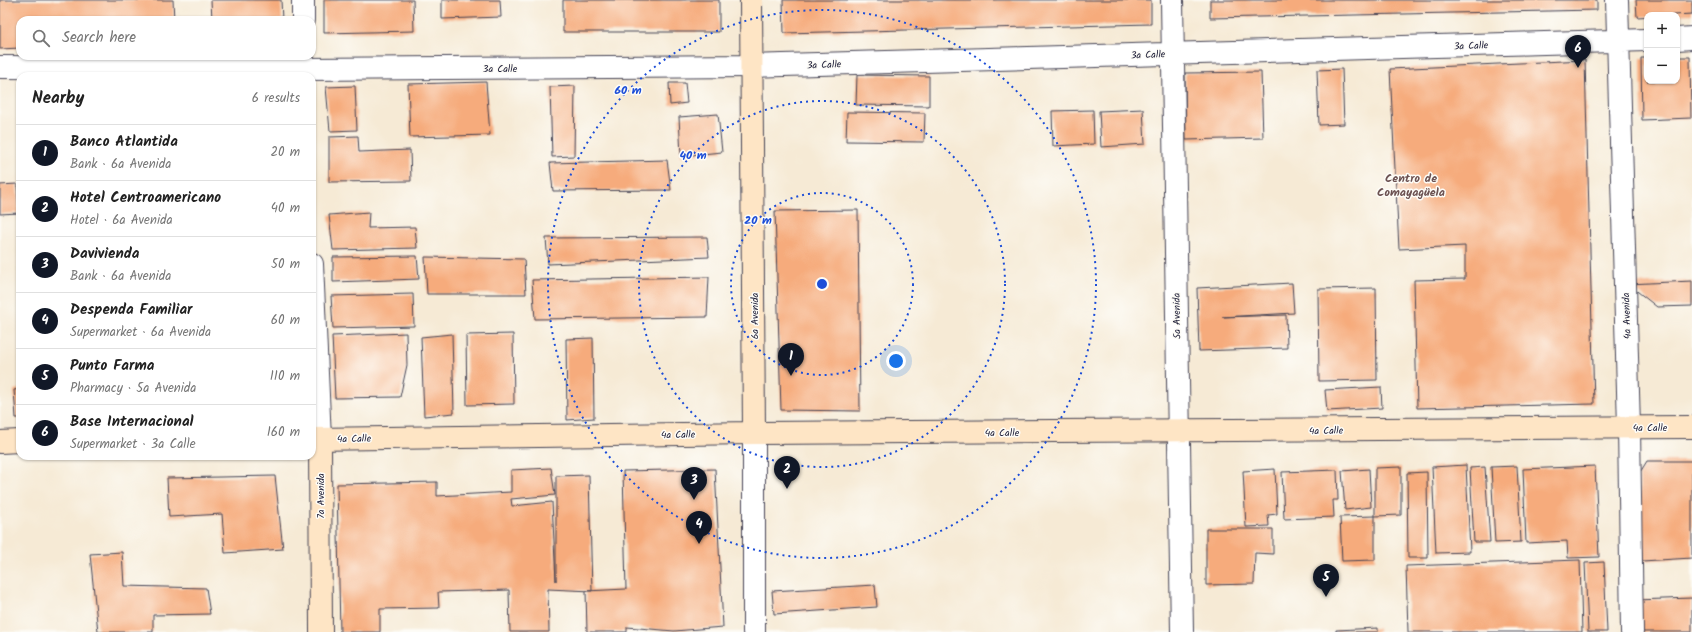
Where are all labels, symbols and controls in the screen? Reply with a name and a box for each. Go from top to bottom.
map controls [1644,12,1680,84]
button: + [1644,12,1680,48]
search box [16,16,316,60]
text: Search here [62,26,136,50]
icon: search [30,27,52,49]
pin: 6 [1565,35,1591,68]
street label: 3a Calle [1454,37,1489,55]
street label: 3a Calle [1131,46,1166,64]
button: − [1644,48,1680,84]
street label: 3a Calle [807,56,842,74]
street label: 3a Calle [483,61,518,77]
text: 60 m [614,81,642,100]
text: Nearby [32,85,84,112]
text: 6 results [252,88,300,109]
text: Banco Atlantida [70,130,178,154]
text: 1 [43,142,47,163]
text: 20 m [270,142,300,163]
text: 40 m [679,146,707,165]
text: Bank · 6a Avenida [70,154,171,175]
district label: Centro de Comayagüela [1377,169,1445,202]
text: Hotel Centroamericano [70,186,221,210]
text: 2 [41,198,49,219]
text: 40 m [271,198,300,219]
text: Hotel · 6a Avenida [70,210,173,231]
text: 20 m [744,211,772,230]
text: Davivienda [70,242,139,266]
text: 3 [41,254,49,275]
text: 50 m [271,254,300,275]
text: Bank · 6a Avenida [70,266,171,287]
centre of rings [815,277,829,291]
street label: 6a Avenida [747,292,763,339]
street label: 5a Avenida [1169,292,1185,339]
street label: 4a Avenida [1618,292,1636,339]
text: Despenda Familiar [70,298,192,322]
text: 4 [41,310,49,331]
text: 60 m [271,310,300,331]
text: Supermarket · 6a Avenida [70,322,211,343]
pin: 1 [778,343,804,376]
your location [886,351,906,371]
text: Punto Farma [70,354,154,378]
text: 5 [42,366,48,387]
text: 110 m [270,366,300,387]
text: Pharmacy · 5a Avenida [70,378,196,399]
text: Base Internacional [70,410,194,434]
street label: 4a Calle [1633,420,1668,436]
text: 6 [41,422,49,443]
text: 160 m [267,422,300,443]
street label: 4a Calle [1309,423,1344,439]
street label: 4a Calle [985,425,1020,441]
street label: 4a Calle [661,427,696,443]
street label: 4a Calle [337,431,372,447]
text: Supermarket · 3a Calle [70,434,196,455]
pin: 2 [774,456,800,489]
pin: 3 [681,467,707,500]
street label: 7a Avenida [313,473,329,519]
pin: 4 [686,511,712,544]
pin: 5 [1313,564,1339,597]

